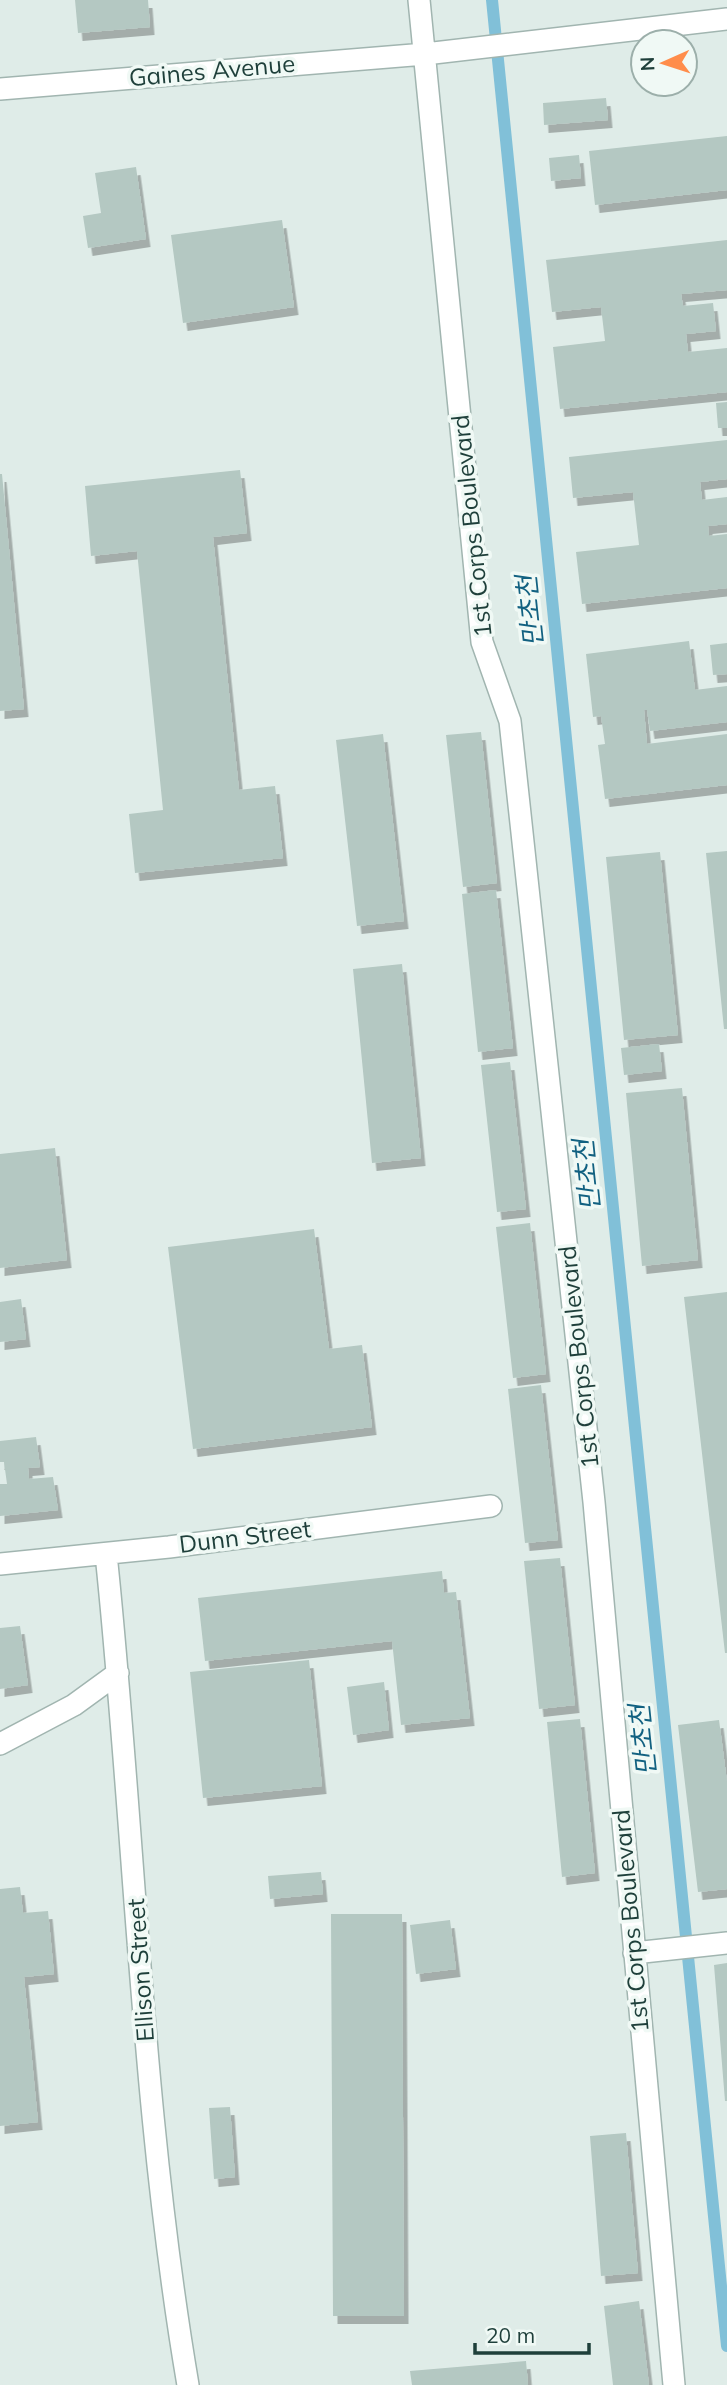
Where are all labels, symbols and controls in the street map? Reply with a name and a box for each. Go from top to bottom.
north arrow [629,28,699,98]
street label: Gaines Avenue [128,48,296,92]
text: N [635,56,659,72]
street label: 1st Corps Boulevard [444,413,498,639]
water label: 만초천 [509,571,550,648]
water label: 만초천 [566,1135,607,1212]
street label: 1st Corps Boulevard [551,1244,605,1470]
street label: Dunn Street [177,1513,312,1559]
water label: 만초천 [622,1700,663,1777]
street label: 1st Corps Boulevard [605,1808,655,2034]
street label: Ellison Street [120,1897,160,2043]
scale bar [475,2312,589,2356]
text: 20 m [486,2322,535,2348]

